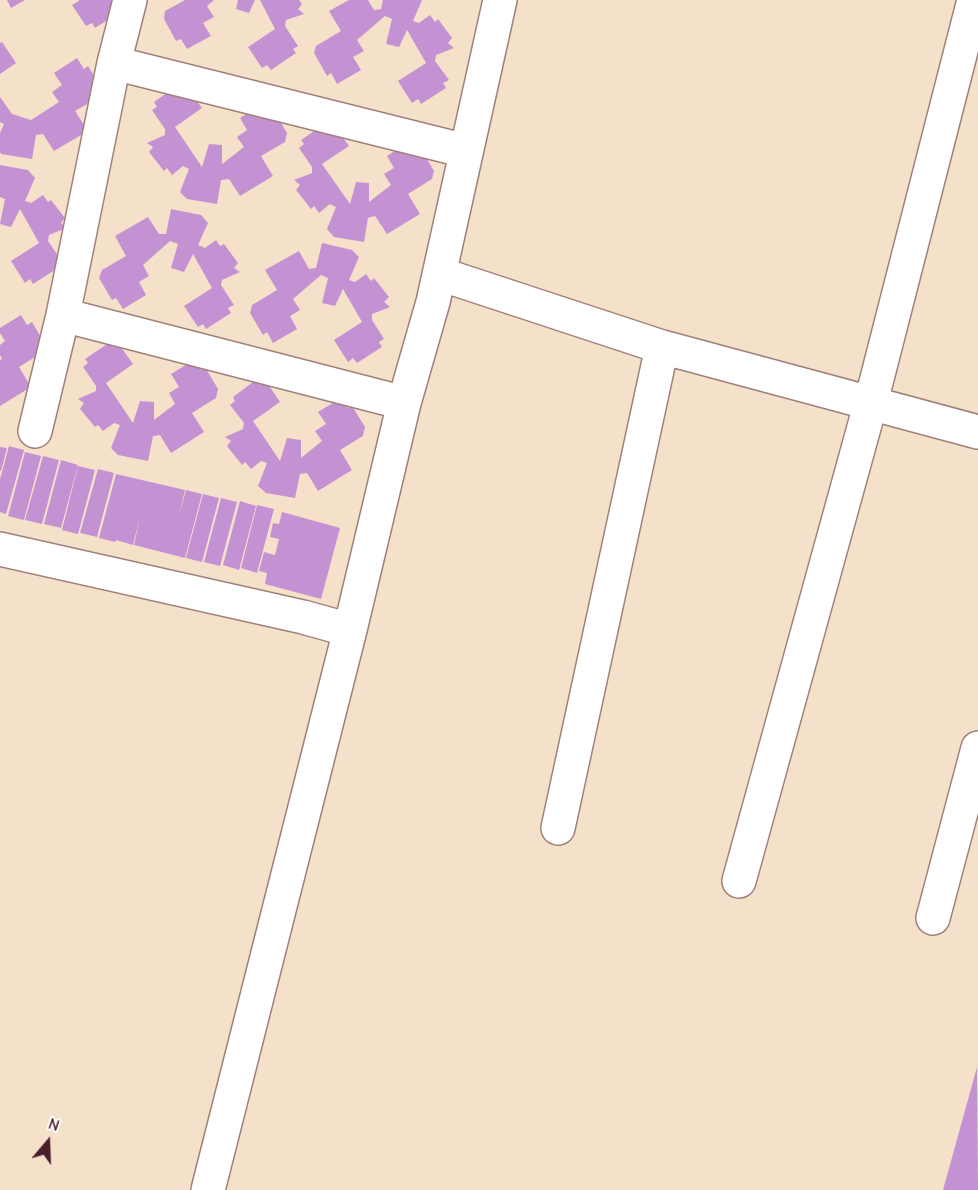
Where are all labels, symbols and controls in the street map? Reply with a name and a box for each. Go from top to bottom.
north arrow [18,1112,78,1172]
text: N [46,1115,62,1135]

